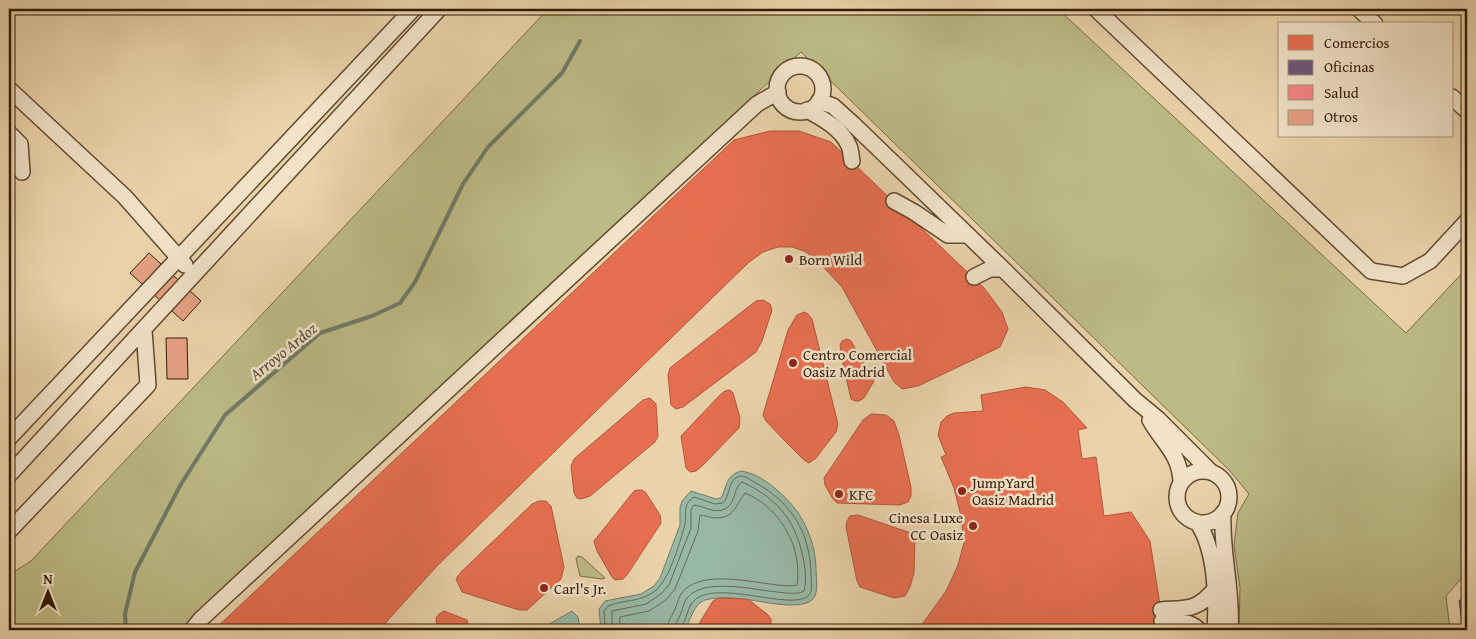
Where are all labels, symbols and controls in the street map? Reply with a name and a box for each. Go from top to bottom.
legend [1278,22,1454,138]
text: Comercios [1324,32,1390,53]
text: Oficinas [1324,56,1375,77]
text: Salud [1324,82,1359,103]
text: Otros [1324,106,1358,127]
place label: Born Wild [799,249,862,270]
marker: Born Wild [783,253,795,265]
water label: Arroyo Ardoz [243,316,323,386]
place label: Centro Comercial Oasiz Madrid [803,344,912,382]
marker: Centro Comercial Oasiz Madrid [787,357,799,369]
place label: JumpYard Oasiz Madrid [970,472,1054,510]
place label: KFC [849,484,873,505]
marker: JumpYard Oasiz Madrid [956,485,968,497]
marker: KFC [833,488,845,500]
place label: Cinesa Luxe CC Oasiz [889,507,963,545]
marker: Cinesa Luxe CC Oasiz [967,520,979,532]
north arrow [22,566,72,616]
text: N [43,569,53,589]
place label: Carl's Jr. [554,578,606,599]
marker: Carl's Jr. [538,582,550,594]

